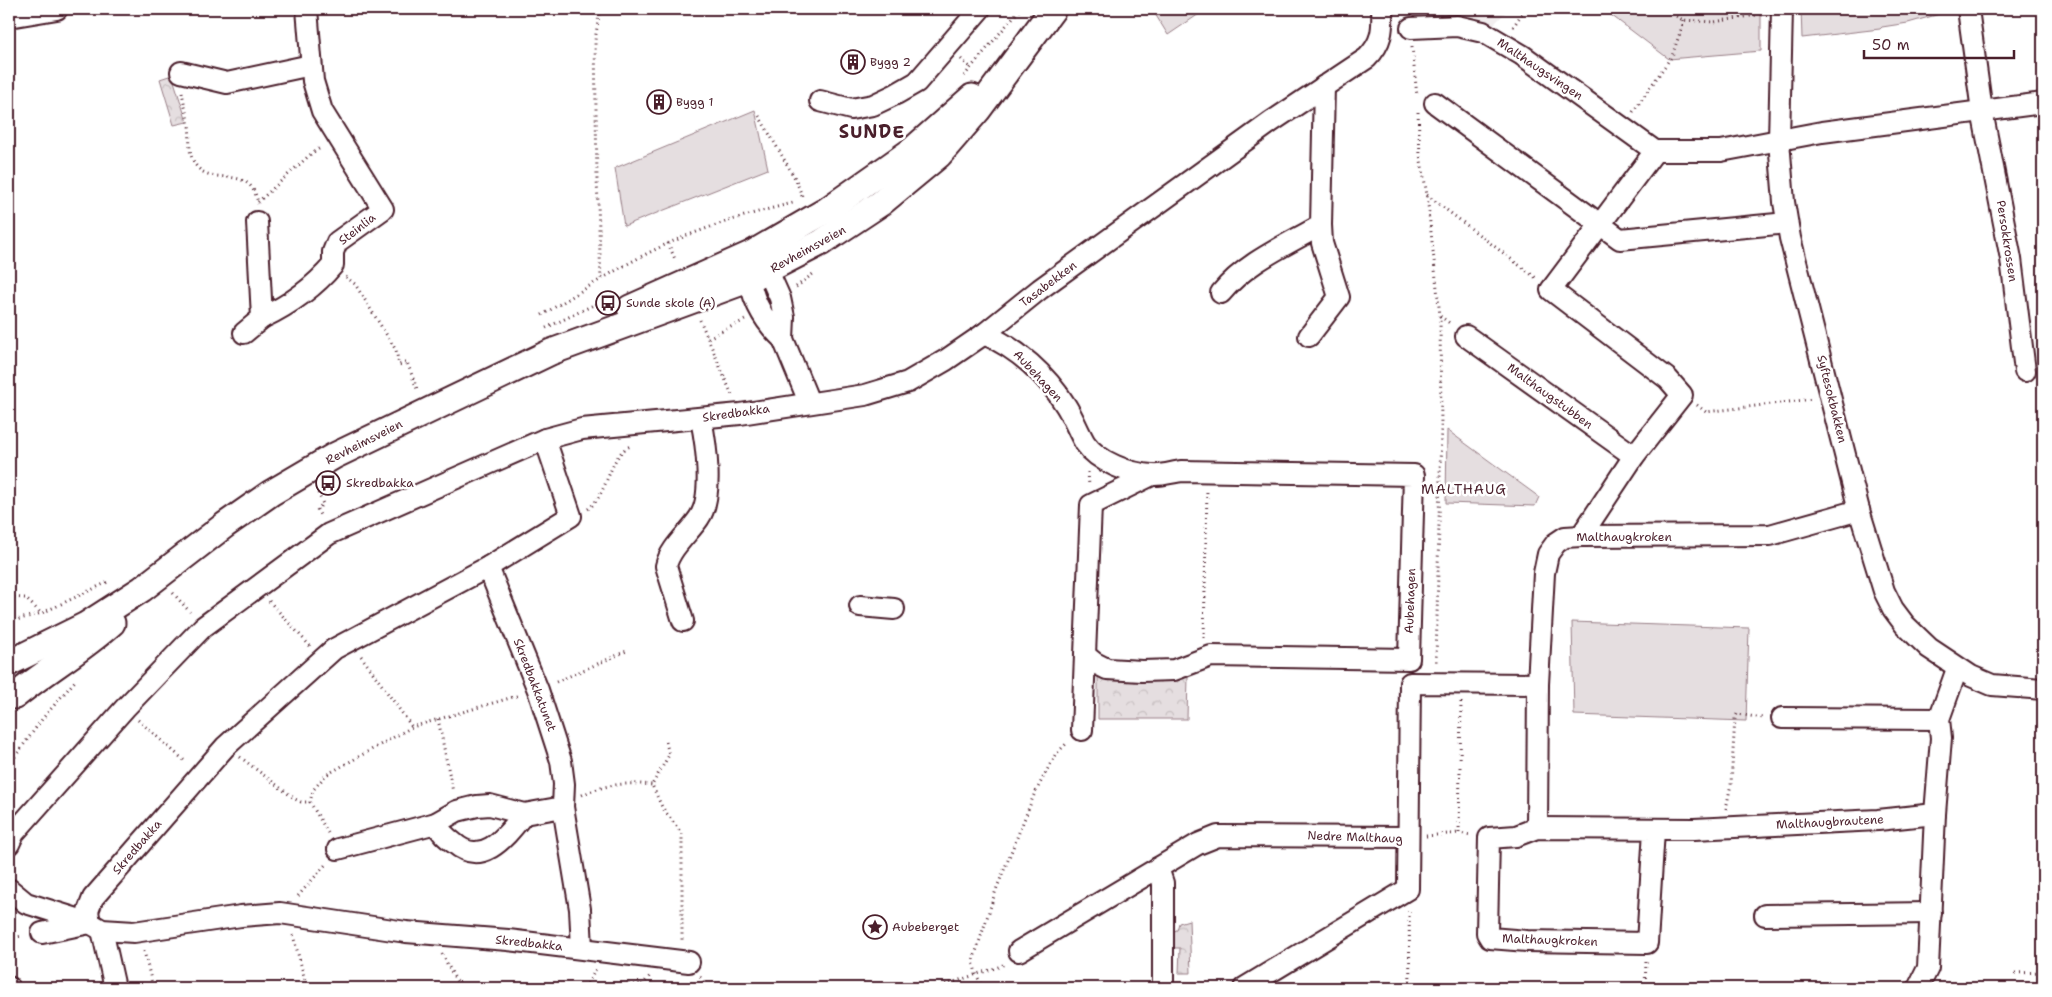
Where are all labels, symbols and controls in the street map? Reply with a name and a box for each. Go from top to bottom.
scale bar [1864,28,2014,60]
street label: Malthaugsvingen [1494,34,1586,104]
text: 50 m [1872,35,1910,55]
building icon: Bygg 2 [840,49,866,75]
place label: Bygg 2 [870,54,911,70]
building icon: Bygg 1 [646,89,672,115]
place label: Bygg 1 [676,94,714,110]
district label: SUNDE [839,120,905,144]
street label: Persokkrossen [1993,199,2021,283]
street label: Steinlia [335,209,379,248]
street label: Revheimsveien [767,222,849,276]
street label: Tasabekken [1016,257,1080,311]
bus stop icon: Sunde skole (A) [595,290,621,316]
place label: Sunde skole (A) [626,295,715,311]
street label: Aubehagen [1010,347,1066,405]
street label: Syftesokbakken [1813,353,1851,445]
street label: Malthaugstubben [1504,360,1596,432]
street label: Skredbakka [701,400,771,426]
street label: Revheimsveien [323,416,405,468]
bus stop icon: Skredbakka [315,470,341,496]
place label: Skredbakka [346,475,414,491]
district label: MALTHAUG [1421,480,1507,498]
street label: Malthaugkroken [1576,529,1672,545]
street label: Aubehagen [1401,568,1419,634]
street label: Skredbakkatunet [510,636,560,734]
street label: Malthaugbrautene [1776,811,1885,833]
street label: Skredbakka [109,816,166,878]
street label: Nedre Malthaug [1307,827,1403,847]
place icon: Aubeberget [862,914,888,940]
place label: Aubeberget [892,919,959,935]
street label: Malthaugkroken [1502,930,1598,950]
street label: Skredbakka [495,932,564,955]

